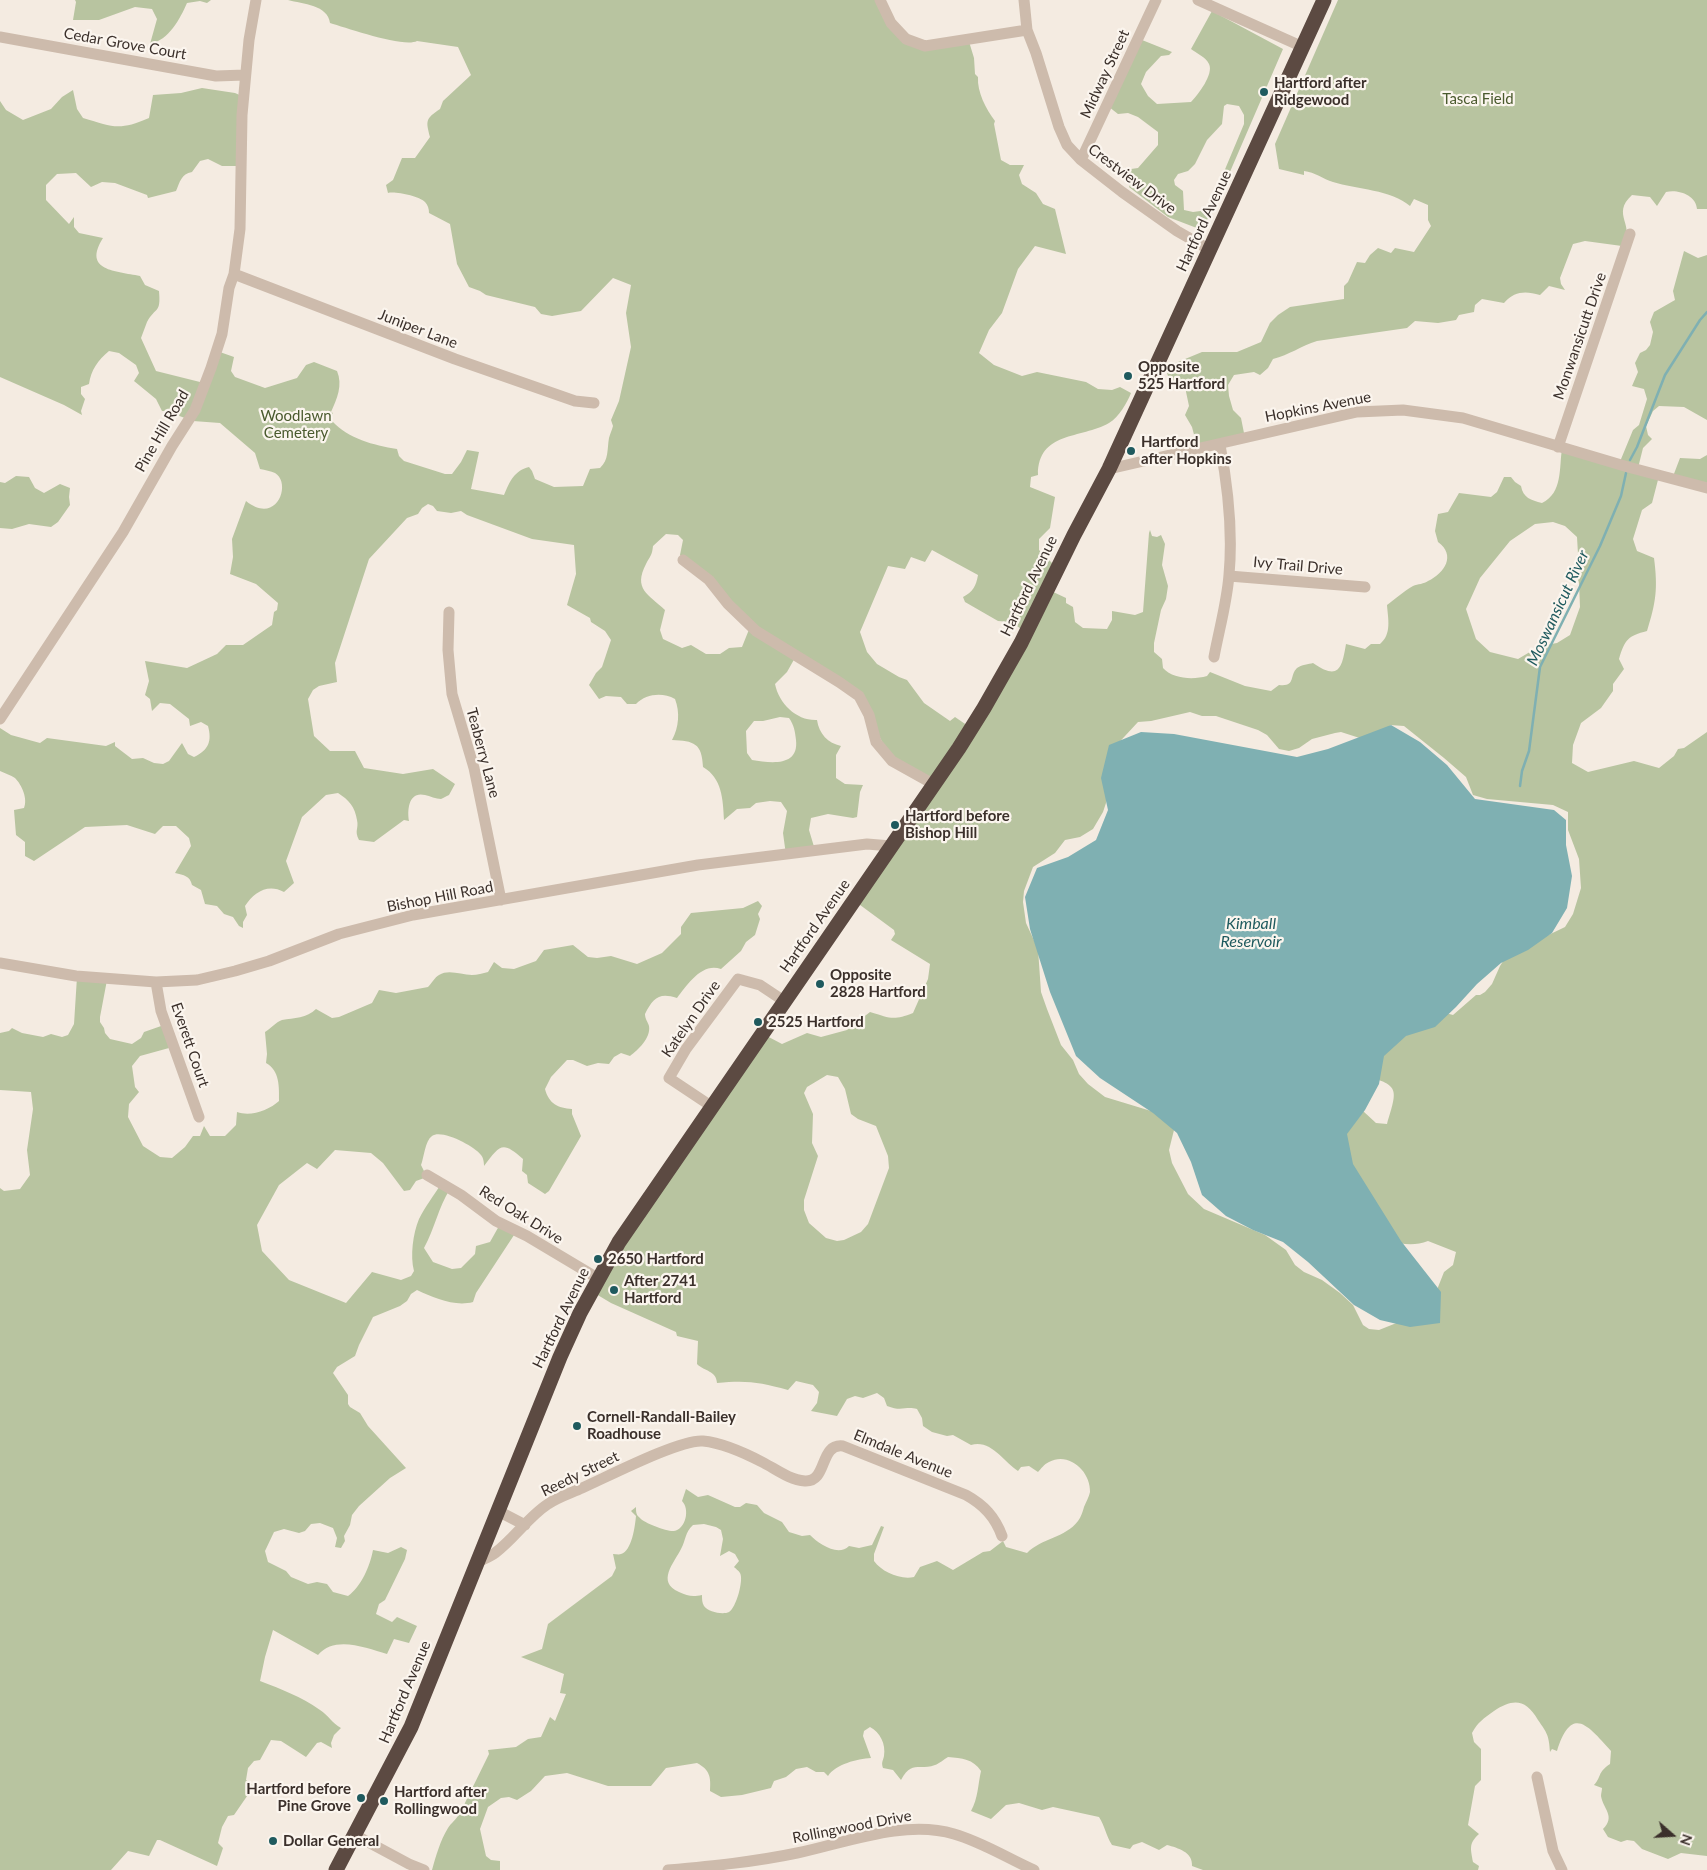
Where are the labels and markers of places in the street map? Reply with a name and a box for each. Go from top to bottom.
place label: Hartford after Ridgewood [1274,74,1367,109]
marker: Hartford after Ridgewood [1258,86,1270,98]
place label: Opposite 525 Hartford [1138,358,1225,393]
marker: Opposite 525 Hartford [1122,370,1134,382]
place label: Hartford after Hopkins [1141,433,1232,468]
marker: Hartford after Hopkins [1125,445,1137,457]
place label: Hartford before Bishop Hill [905,807,1010,842]
marker: Hartford before Bishop Hill [889,819,901,831]
place label: Opposite 2828 Hartford [830,966,926,1001]
marker: Opposite 2828 Hartford [814,978,826,990]
place label: 2525 Hartford [768,1013,864,1031]
marker: 2525 Hartford [752,1016,764,1028]
place label: 2650 Hartford [608,1250,704,1268]
marker: 2650 Hartford [592,1253,604,1265]
place label: After 2741 Hartford [624,1272,697,1307]
marker: After 2741 Hartford [608,1284,620,1296]
place label: Cornell-Randall-Bailey Roadhouse [587,1408,736,1443]
marker: Cornell-Randall-Bailey Roadhouse [571,1420,583,1432]
place label: Hartford before Pine Grove [246,1780,351,1815]
place label: Hartford after Rollingwood [394,1783,487,1818]
marker: Hartford before Pine Grove [355,1792,367,1804]
marker: Hartford after Rollingwood [378,1795,390,1807]
place label: Dollar General [283,1832,379,1850]
marker: Dollar General [267,1835,279,1847]

